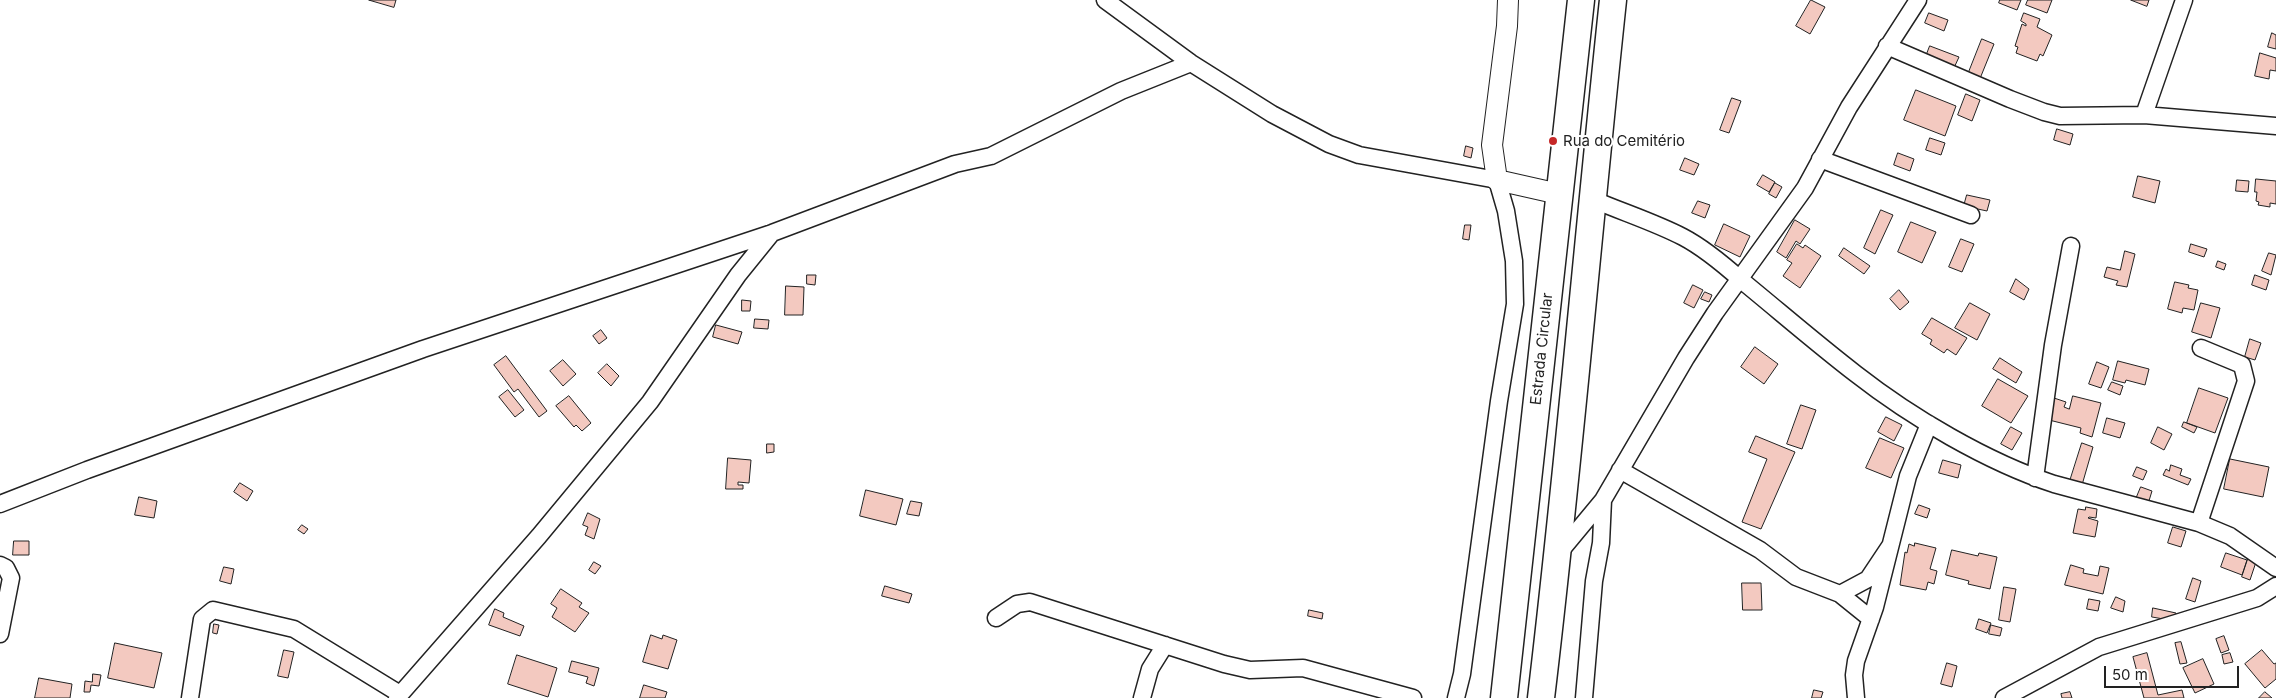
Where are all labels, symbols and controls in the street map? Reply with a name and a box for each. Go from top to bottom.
place label: Rua do Cemitério [1563,132,1685,150]
marker: Rua do Cemitério [1547,135,1559,147]
street label: Estrada Circular [1527,292,1557,406]
scale bar [2106,656,2241,688]
text: 50 m [2112,665,2148,684]

